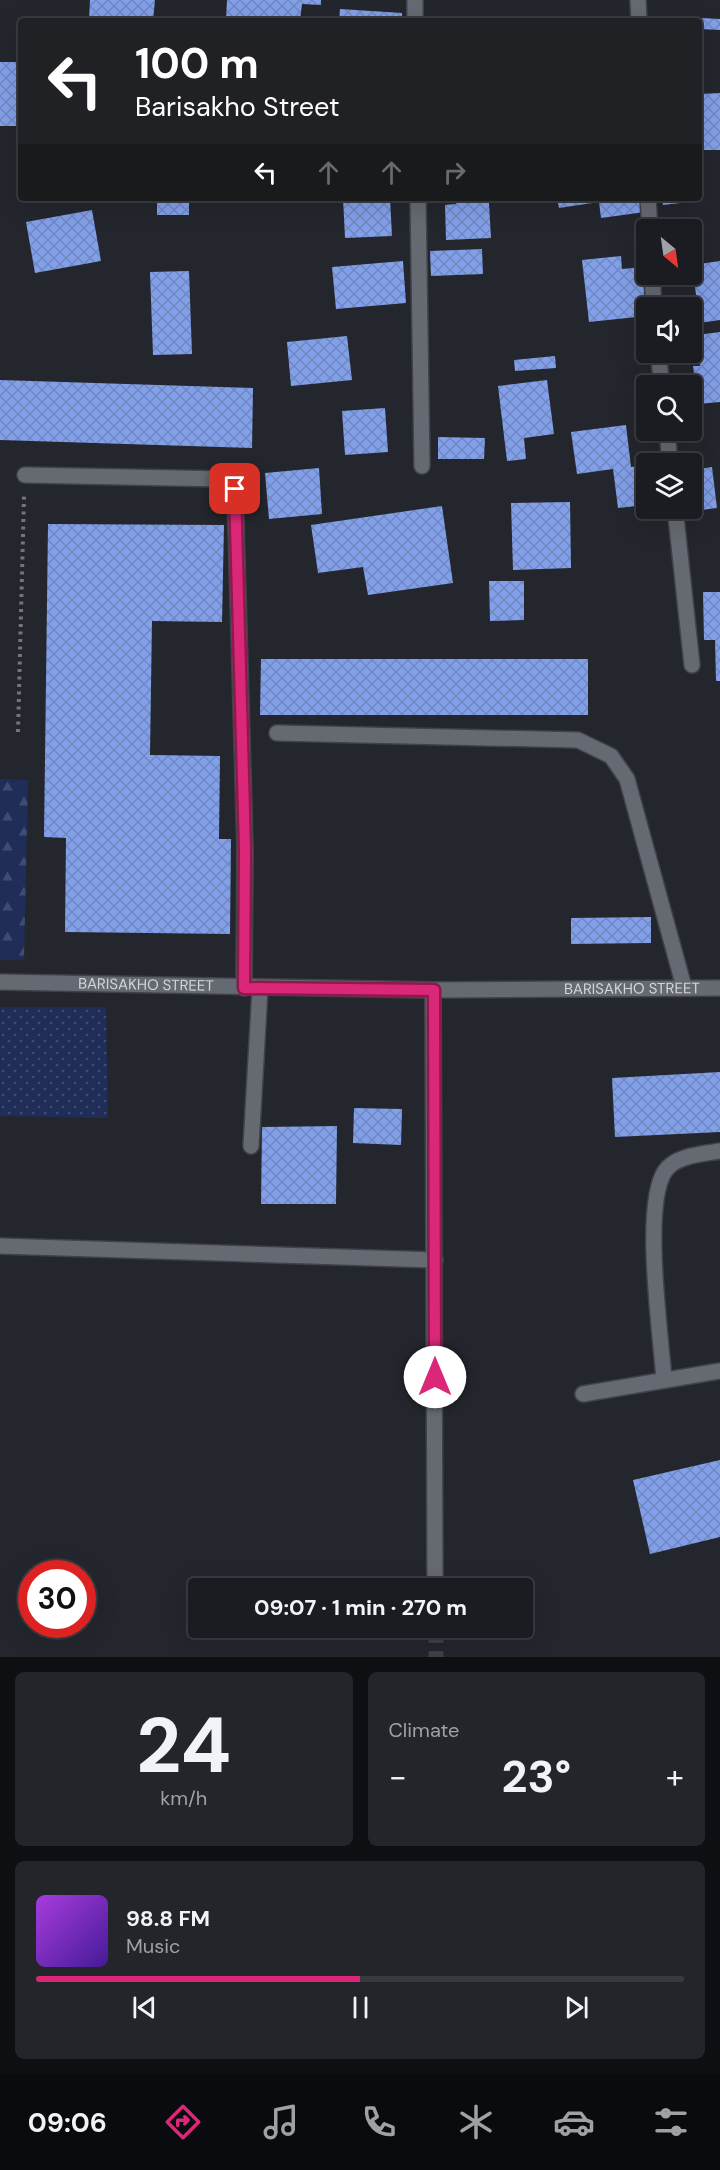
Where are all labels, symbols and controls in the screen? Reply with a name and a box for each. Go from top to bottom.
text: 100 m [135,36,259,91]
icon: left [36,42,114,120]
text: Barisakho Street [135,89,340,124]
icon: left [249,156,282,189]
icon: ahead [312,156,345,189]
icon: ahead [375,156,408,189]
icon: right [438,156,471,189]
north arrow [636,219,702,285]
map controls [636,219,702,519]
button: sound [636,297,702,363]
button: search [636,375,702,441]
button: layers [636,453,702,519]
pin [209,463,260,514]
icon: arrive [218,472,251,505]
street label: BARISAKHO STREET [78,973,214,996]
street label: BARISAKHO STREET [564,978,700,999]
position arrow [403,1345,467,1409]
speed limit sign: 30 [18,1560,96,1638]
text: 09:07 · 1 min · 270 m [254,1593,467,1622]
text: 24 [136,1695,231,1796]
text: Climate [389,1717,459,1743]
text: 23° [502,1747,571,1806]
text: − [389,1755,407,1798]
text: + [666,1755,684,1798]
text: km/h [160,1785,207,1811]
text: 98.8 FM [126,1904,210,1933]
text: Music [126,1933,181,1959]
icon: previous [128,1991,161,2024]
icon: pause [344,1991,377,2024]
icon: next [560,1991,593,2024]
icon: directions [162,2101,204,2143]
icon: music [260,2101,302,2143]
icon: phone [358,2101,400,2143]
icon: climate [455,2101,497,2143]
icon: car [553,2101,595,2143]
icon: filters [650,2101,692,2143]
text: 09:06 [28,2105,107,2140]

